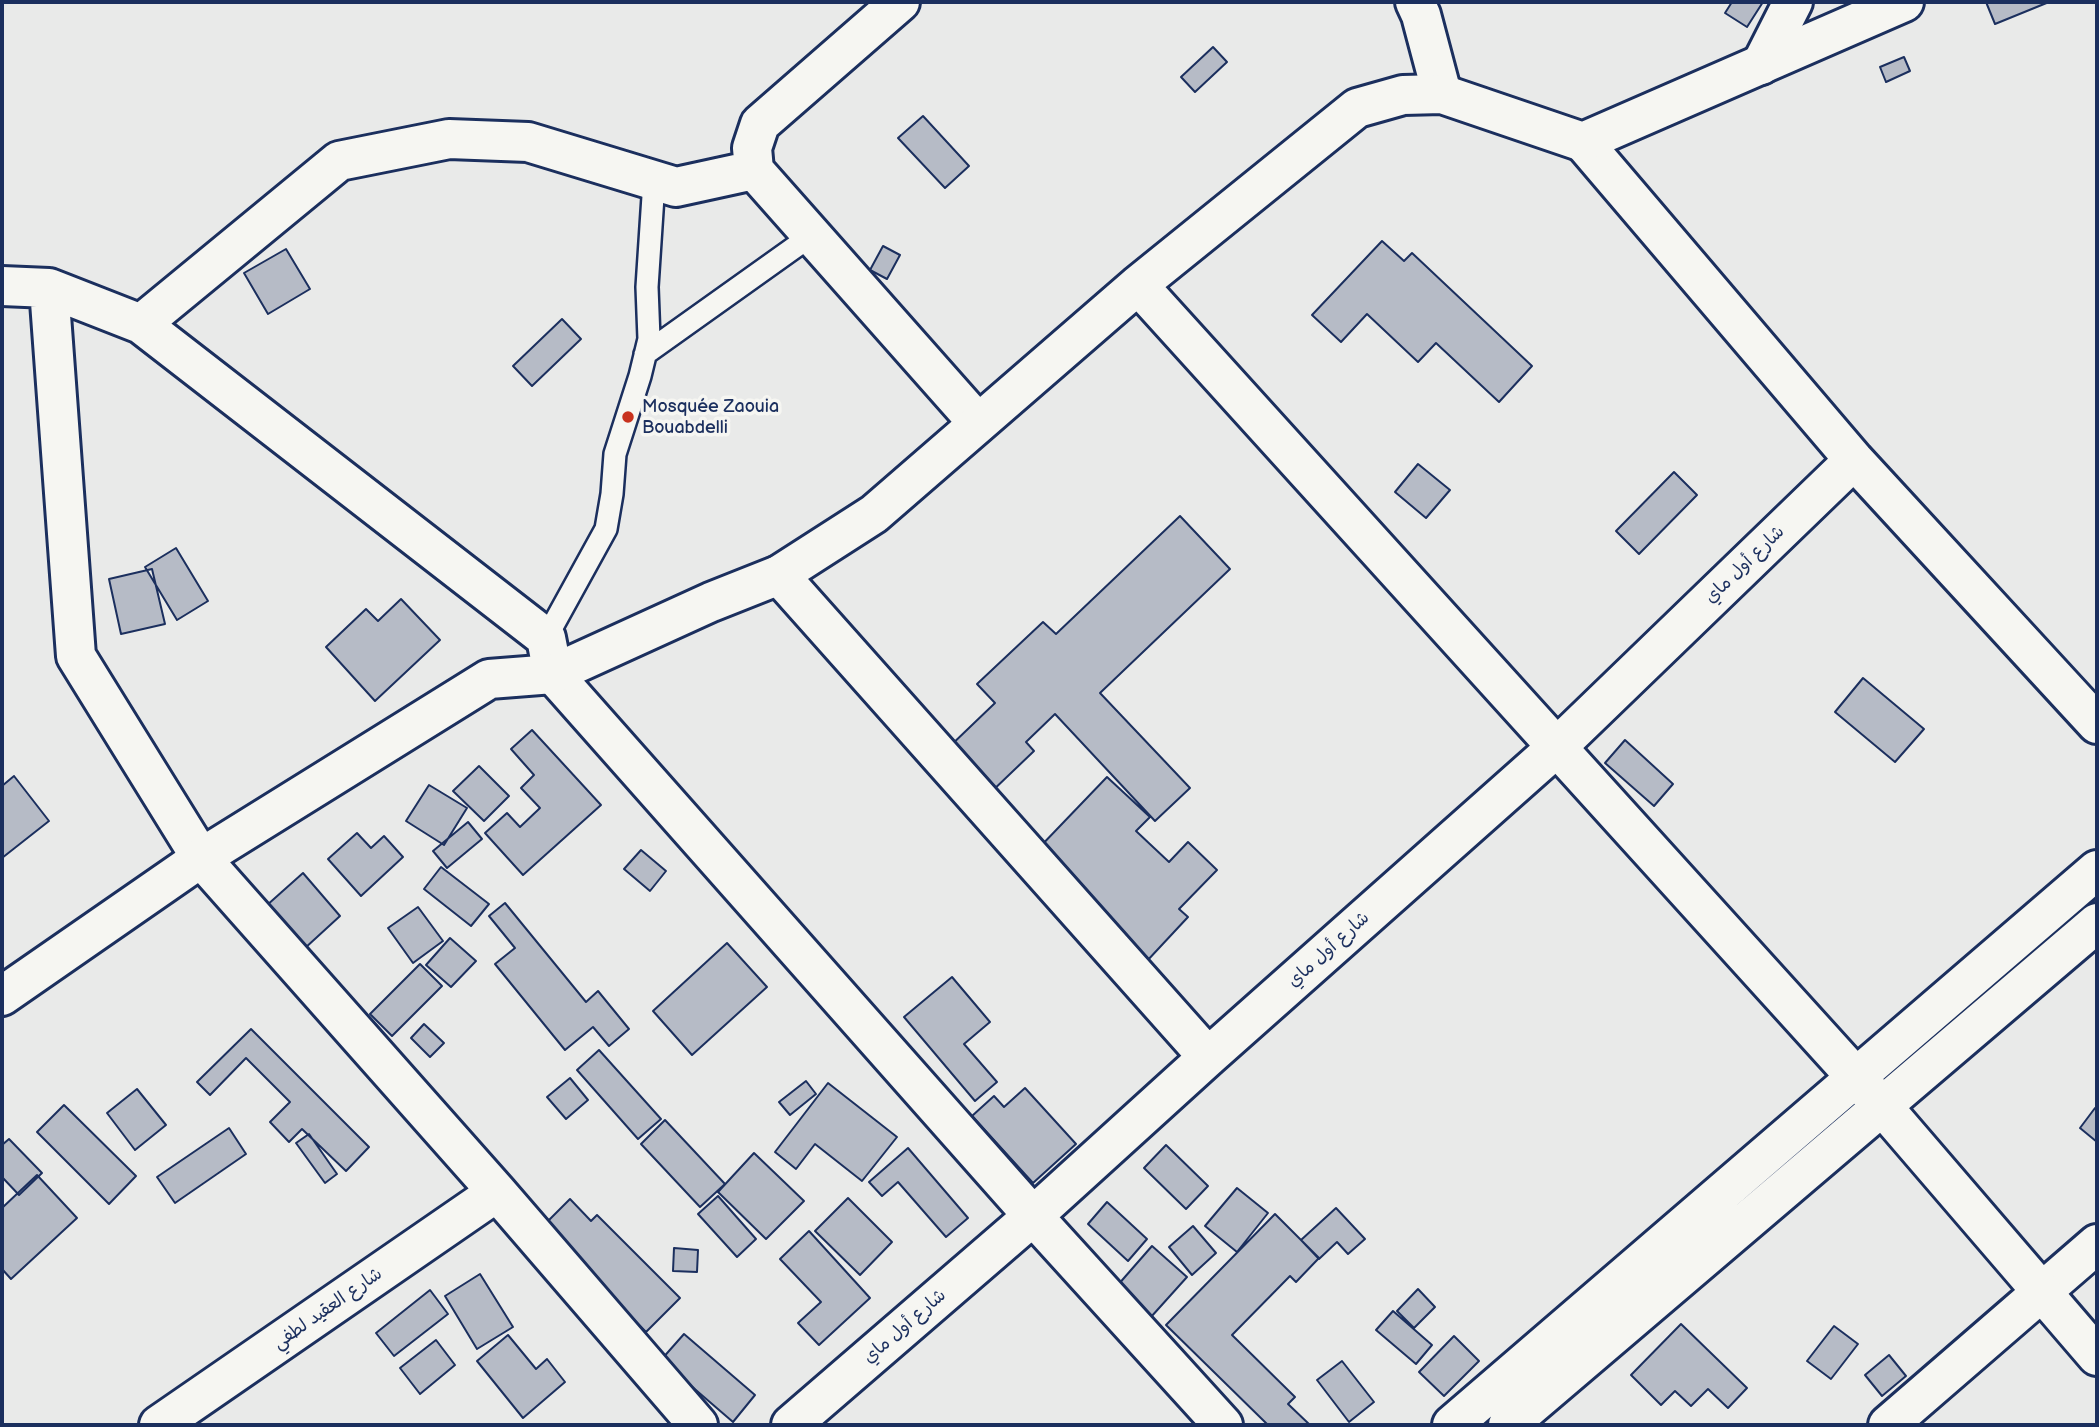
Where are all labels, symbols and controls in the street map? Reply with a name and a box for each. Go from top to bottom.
place label: Mosquée Zaouia Bouabdelli [642,396,779,438]
marker: Mosquée Zaouia Bouabdelli [620,409,636,425]
street label: شارع أول ماي [1701,522,1789,608]
street label: شارع أول ماي [1284,908,1374,992]
street label: شارع العقيد لطفي [269,1263,387,1355]
street label: شارع أول ماي [859,1285,951,1369]

